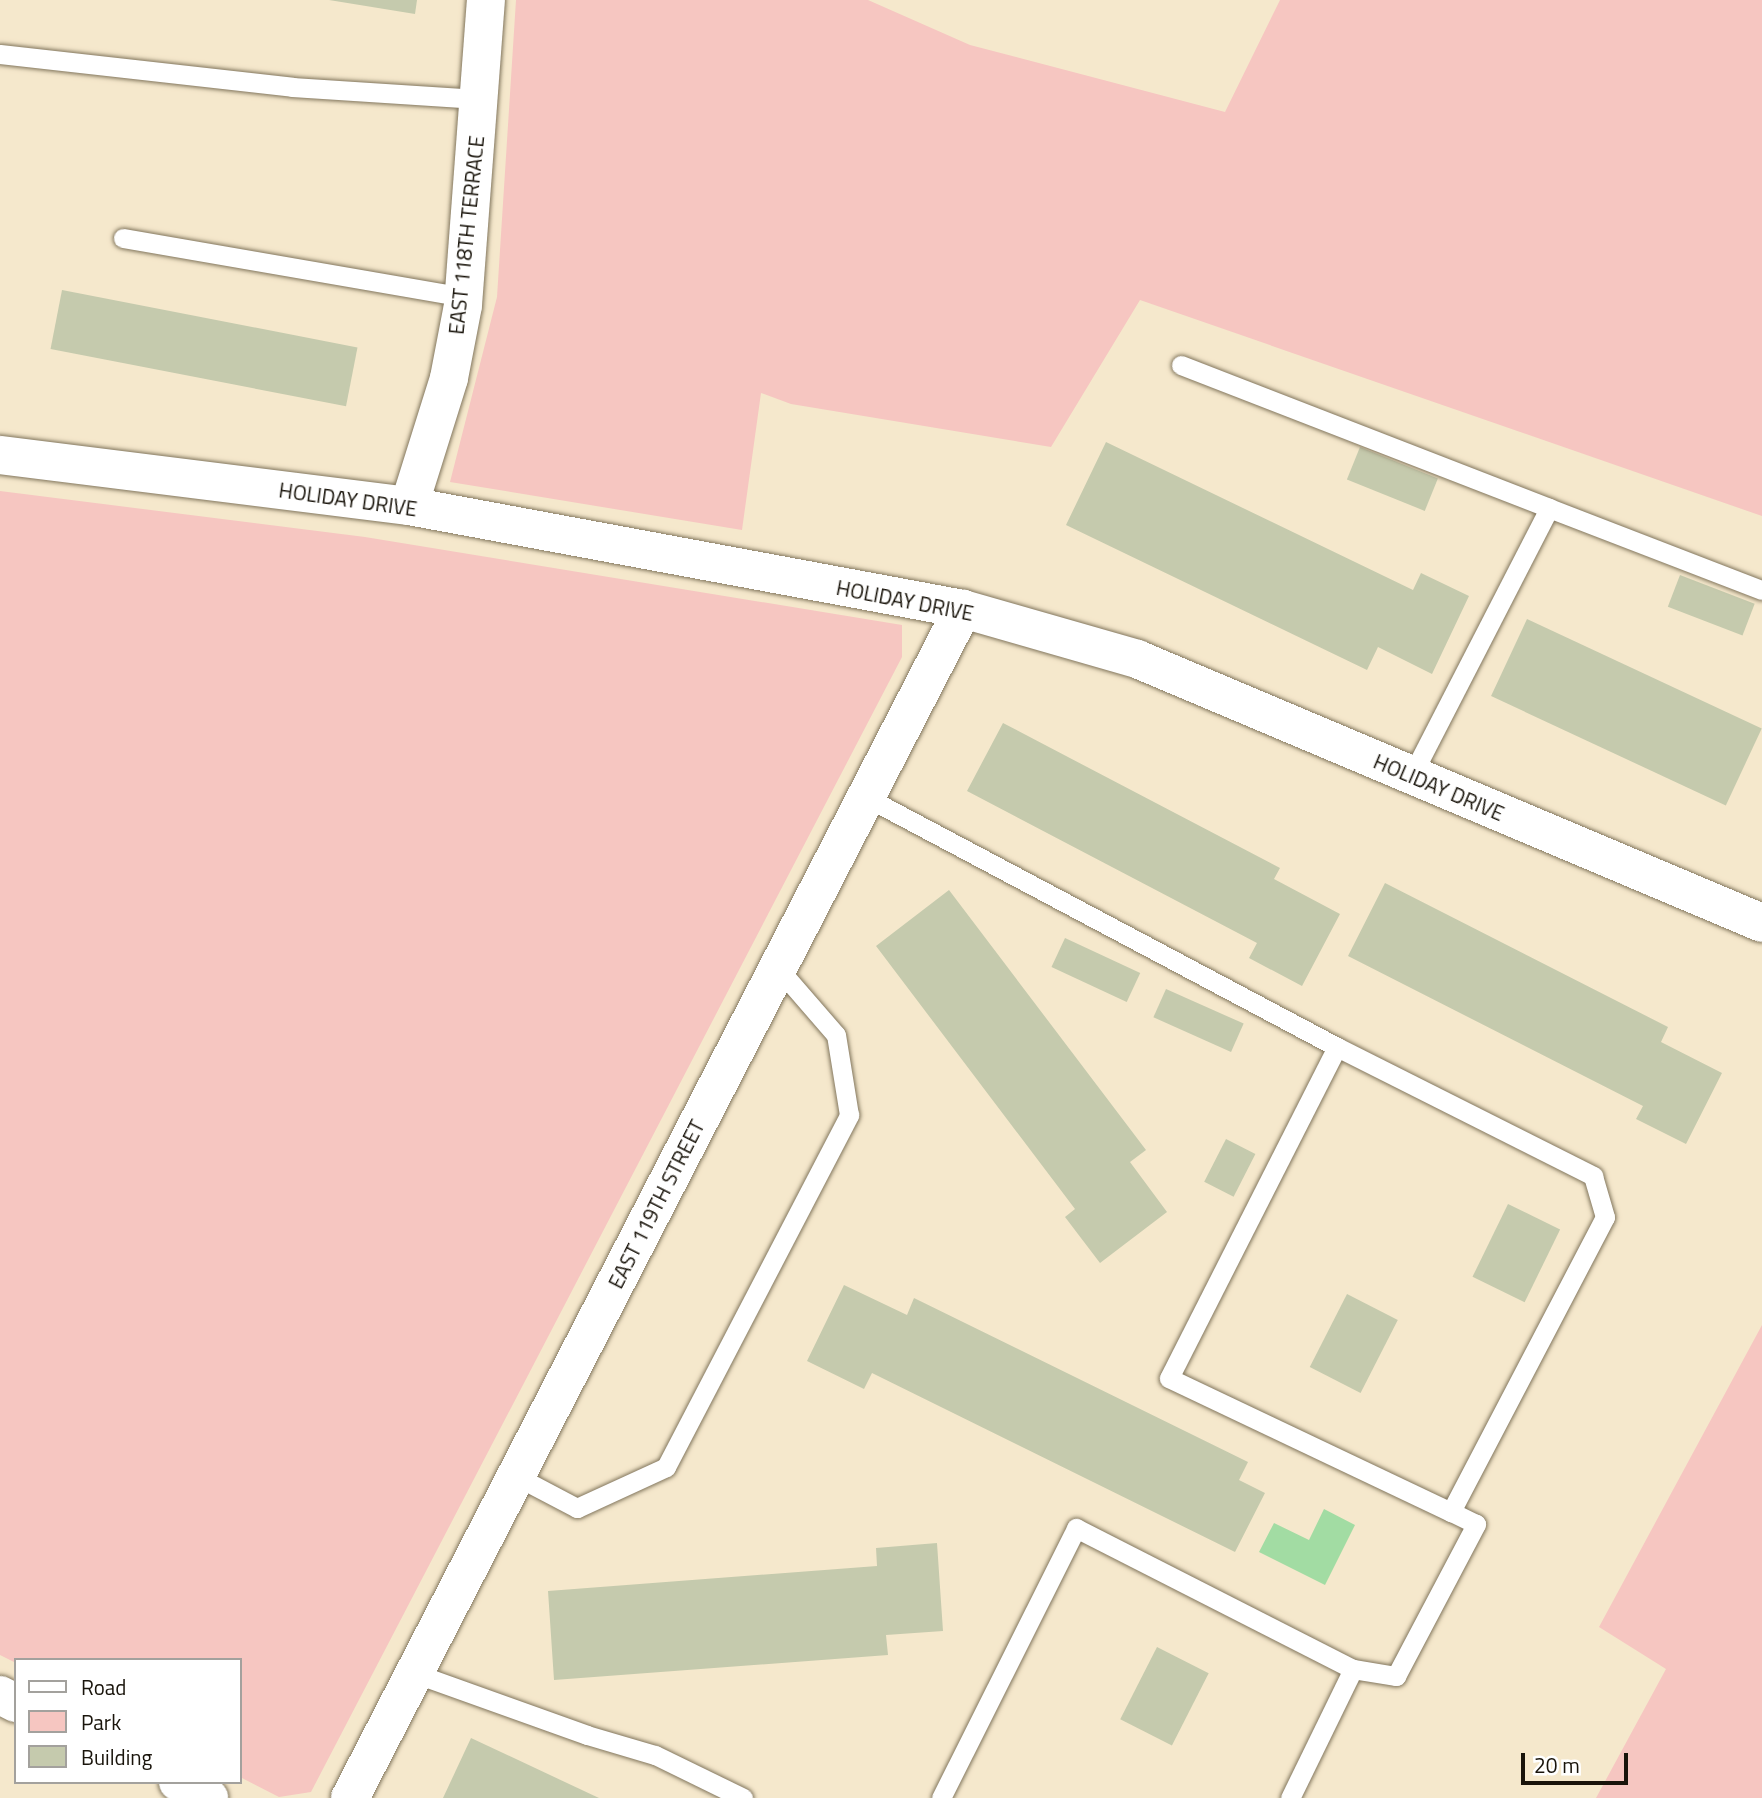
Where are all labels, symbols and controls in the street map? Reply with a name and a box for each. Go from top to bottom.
street label: EAST 118TH TERRACE [443,134,489,336]
street label: HOLIDAY DRIVE [277,477,419,521]
street label: HOLIDAY DRIVE [834,574,976,626]
street label: HOLIDAY DRIVE [1370,748,1508,826]
street label: EAST 119TH STREET [603,1116,709,1292]
legend [14,1658,242,1784]
text: Road [81,1671,126,1703]
text: Park [81,1706,121,1738]
scale bar [1524,1738,1631,1782]
text: Building [81,1741,152,1773]
text: 20 m [1534,1749,1580,1781]

